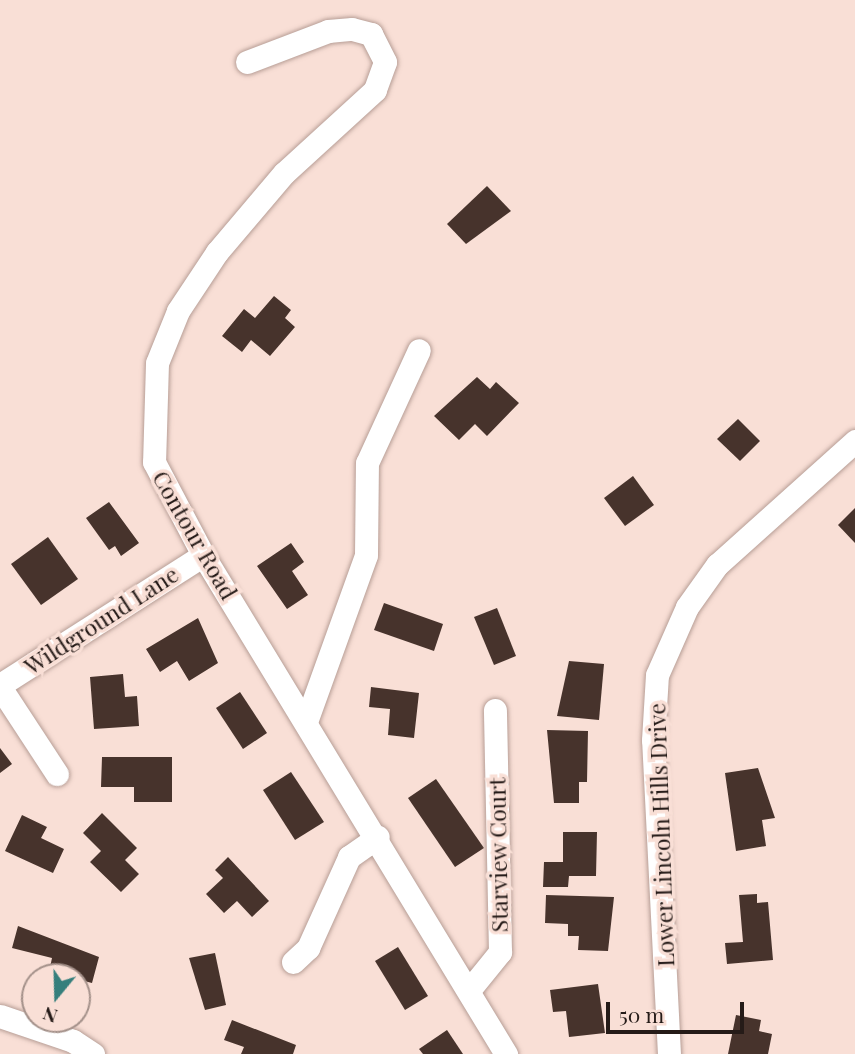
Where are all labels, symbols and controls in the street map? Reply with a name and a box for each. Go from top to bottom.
street label: Contour Road [147,466,243,604]
street label: Wildground Lane [19,560,183,680]
street label: Lower Lincoln Hills Drive [643,702,679,968]
street label: Starview Court [483,777,513,933]
north arrow [21,963,91,1033]
scale bar [610,988,748,1032]
text: 50 m [619,1000,664,1028]
text: N [39,1001,61,1030]

